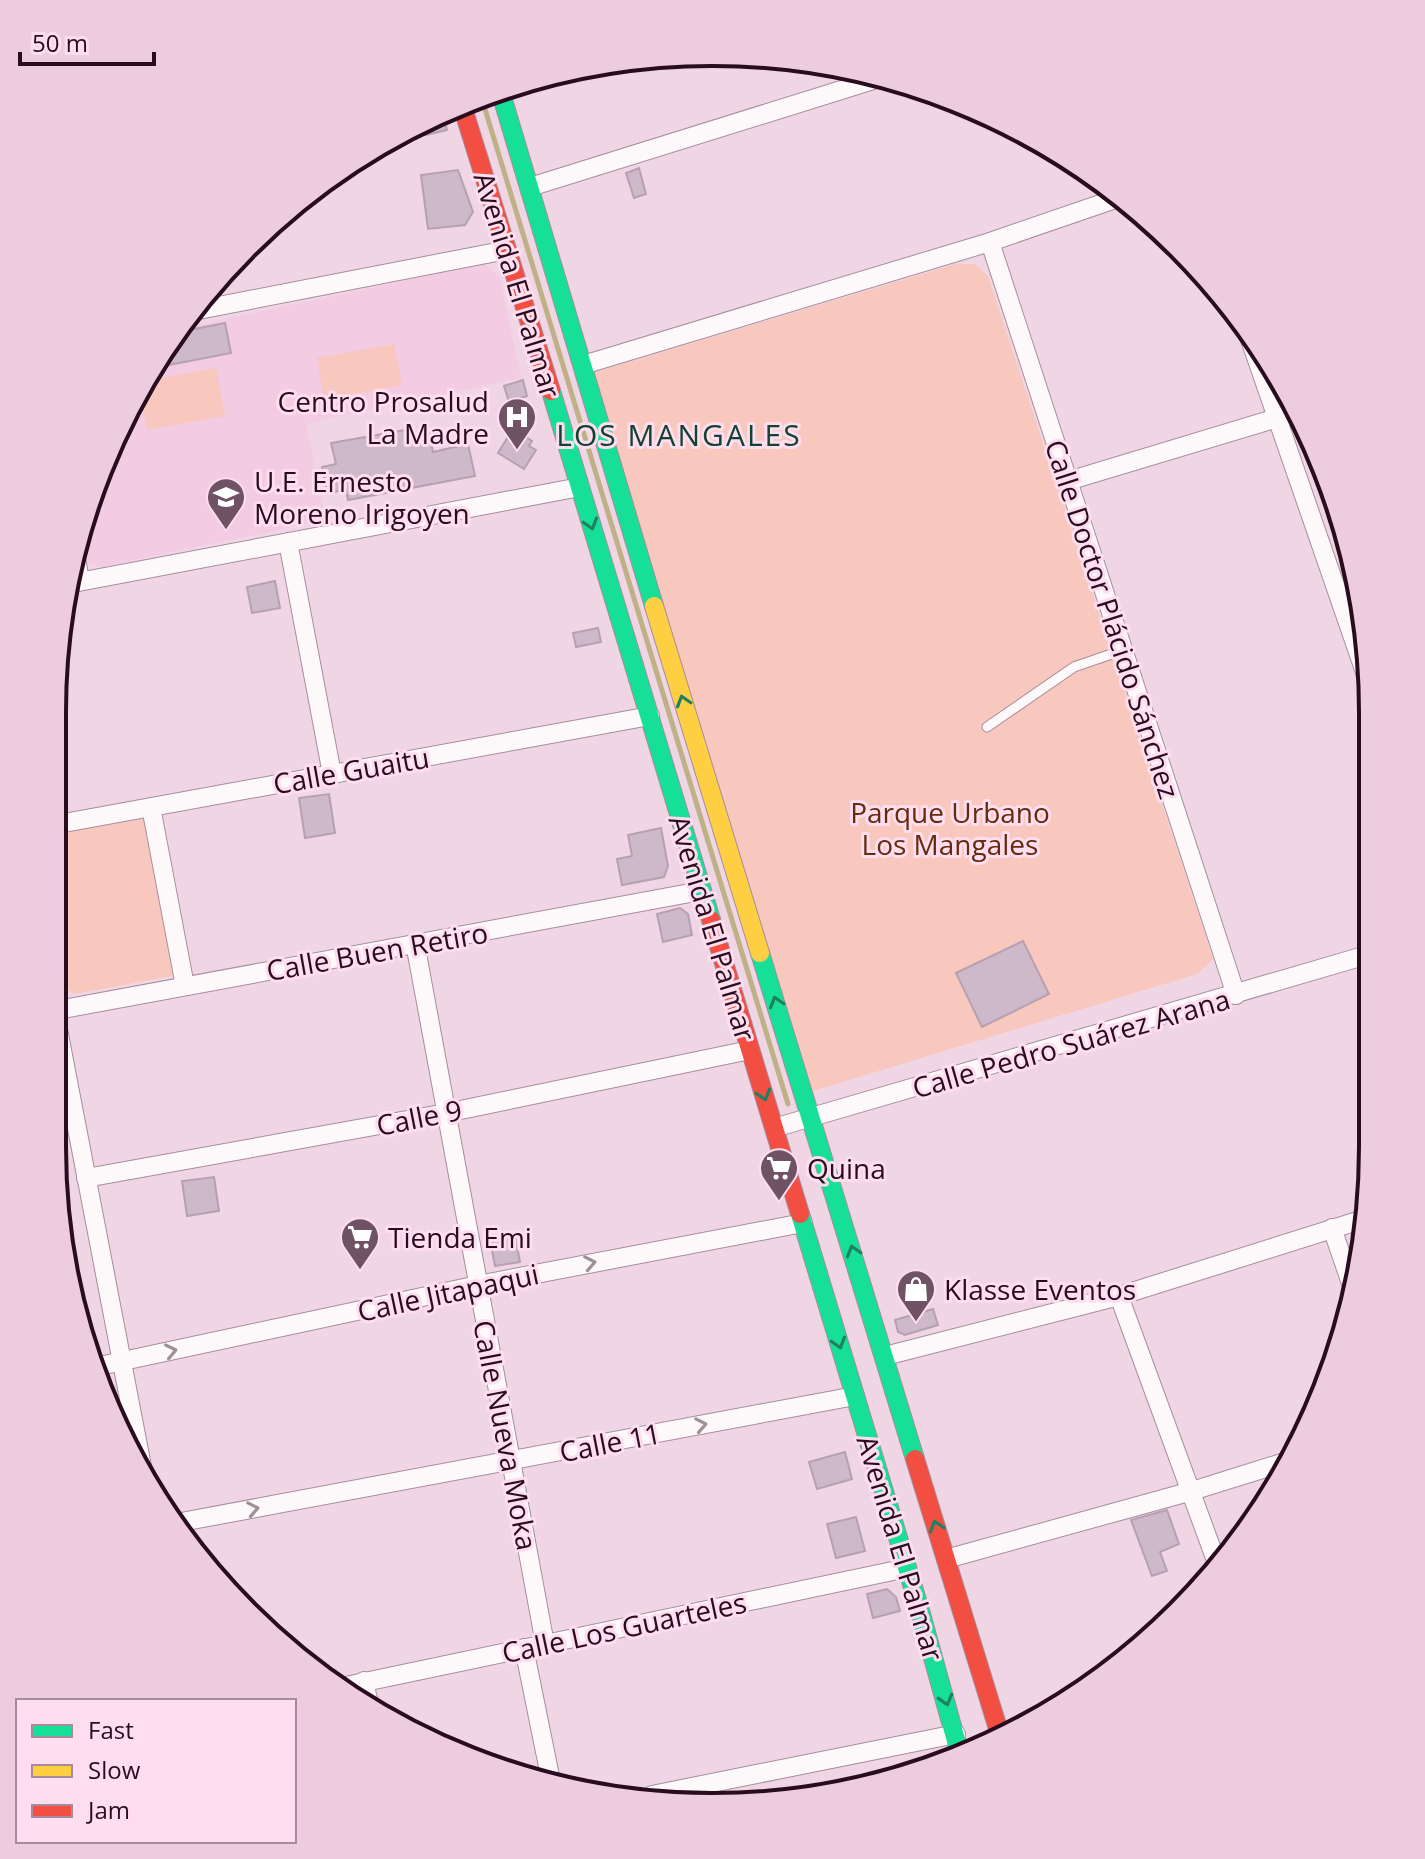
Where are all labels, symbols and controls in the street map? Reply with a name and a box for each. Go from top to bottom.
scale bar [20,16,154,66]
text: 50 m [32,26,88,59]
street label: Avenida El Palmar [466,168,571,403]
place label: Centro Prosalud La Madre [278,382,489,452]
hospital icon: Centro Prosalud La Madre [496,396,538,451]
district label: LOS MANGALES [556,414,802,455]
street label: Calle Doctor Plácido Sánchez [1037,435,1189,803]
place label: U.E. Ernesto Moreno Irigoyen [254,462,470,532]
school or university icon: U.E. Ernesto Moreno Irigoyen [205,476,247,531]
one-way arrow [582,517,598,531]
one-way arrow [676,694,692,708]
street label: Calle Guaitu [270,738,432,802]
park label: Parque Urbano Los Mangales [850,793,1050,863]
street label: Avenida El Palmar [661,811,766,1046]
street label: Calle Buen Retiro [263,913,491,989]
street label: Calle Pedro Suárez Arana [908,979,1234,1107]
one-way arrow [769,996,785,1010]
one-way arrow [755,1087,771,1101]
street label: Calle 9 [373,1090,465,1144]
supermarket icon: Quina [758,1147,800,1202]
place label: Quina [807,1149,886,1187]
supermarket icon: Tienda Emi [339,1216,381,1271]
place label: Tienda Emi [388,1218,532,1256]
one-way arrow [846,1244,862,1258]
street label: Calle Jitapaqui [354,1254,542,1330]
one-way arrow [583,1256,597,1273]
shop icon: Klasse Eventos [895,1268,937,1323]
place label: Klasse Eventos [944,1270,1136,1308]
street label: Calle Nueva Moka [465,1317,547,1553]
one-way arrow [830,1336,846,1350]
one-way arrow [164,1343,178,1360]
street label: Calle 11 [556,1414,664,1470]
one-way arrow [694,1418,708,1435]
street label: Avenida El Palmar [849,1431,954,1666]
one-way arrow [246,1501,260,1518]
one-way arrow [929,1520,945,1534]
street label: Calle Los Guarteles [498,1583,750,1671]
one-way arrow [937,1692,953,1706]
legend [16,1699,296,1843]
text: Fast [88,1713,134,1746]
text: Slow [88,1753,141,1786]
text: Jam [86,1793,130,1826]

